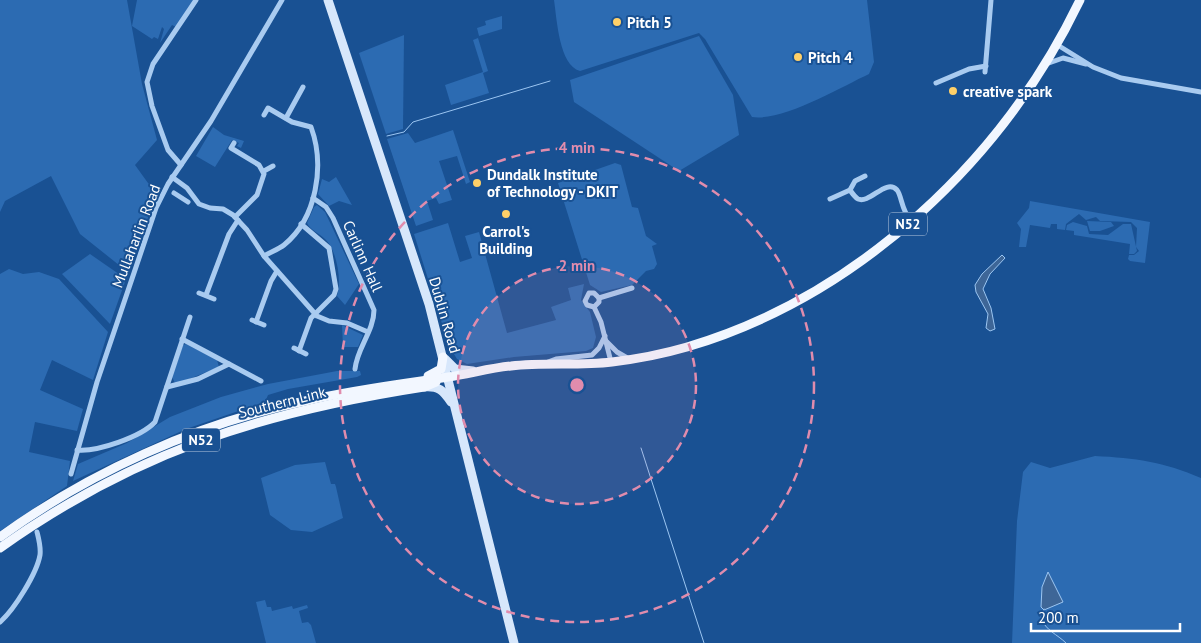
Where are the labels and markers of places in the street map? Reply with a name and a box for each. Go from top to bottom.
place label: Pitch 5 [627,13,672,32]
marker: Pitch 5 [611,16,623,28]
place label: Pitch 4 [808,48,853,67]
marker: Pitch 4 [792,51,804,63]
place label: creative spark [963,82,1053,101]
marker: creative spark [947,85,959,97]
place label: Dundalk Institute of Technology - DKIT [487,165,619,201]
marker: Dundalk Institute of Technology - DKIT [471,177,483,189]
marker: Carrol's Building [500,208,512,220]
place label: Carrol's Building [479,222,533,258]
centre of rings [568,376,586,394]

